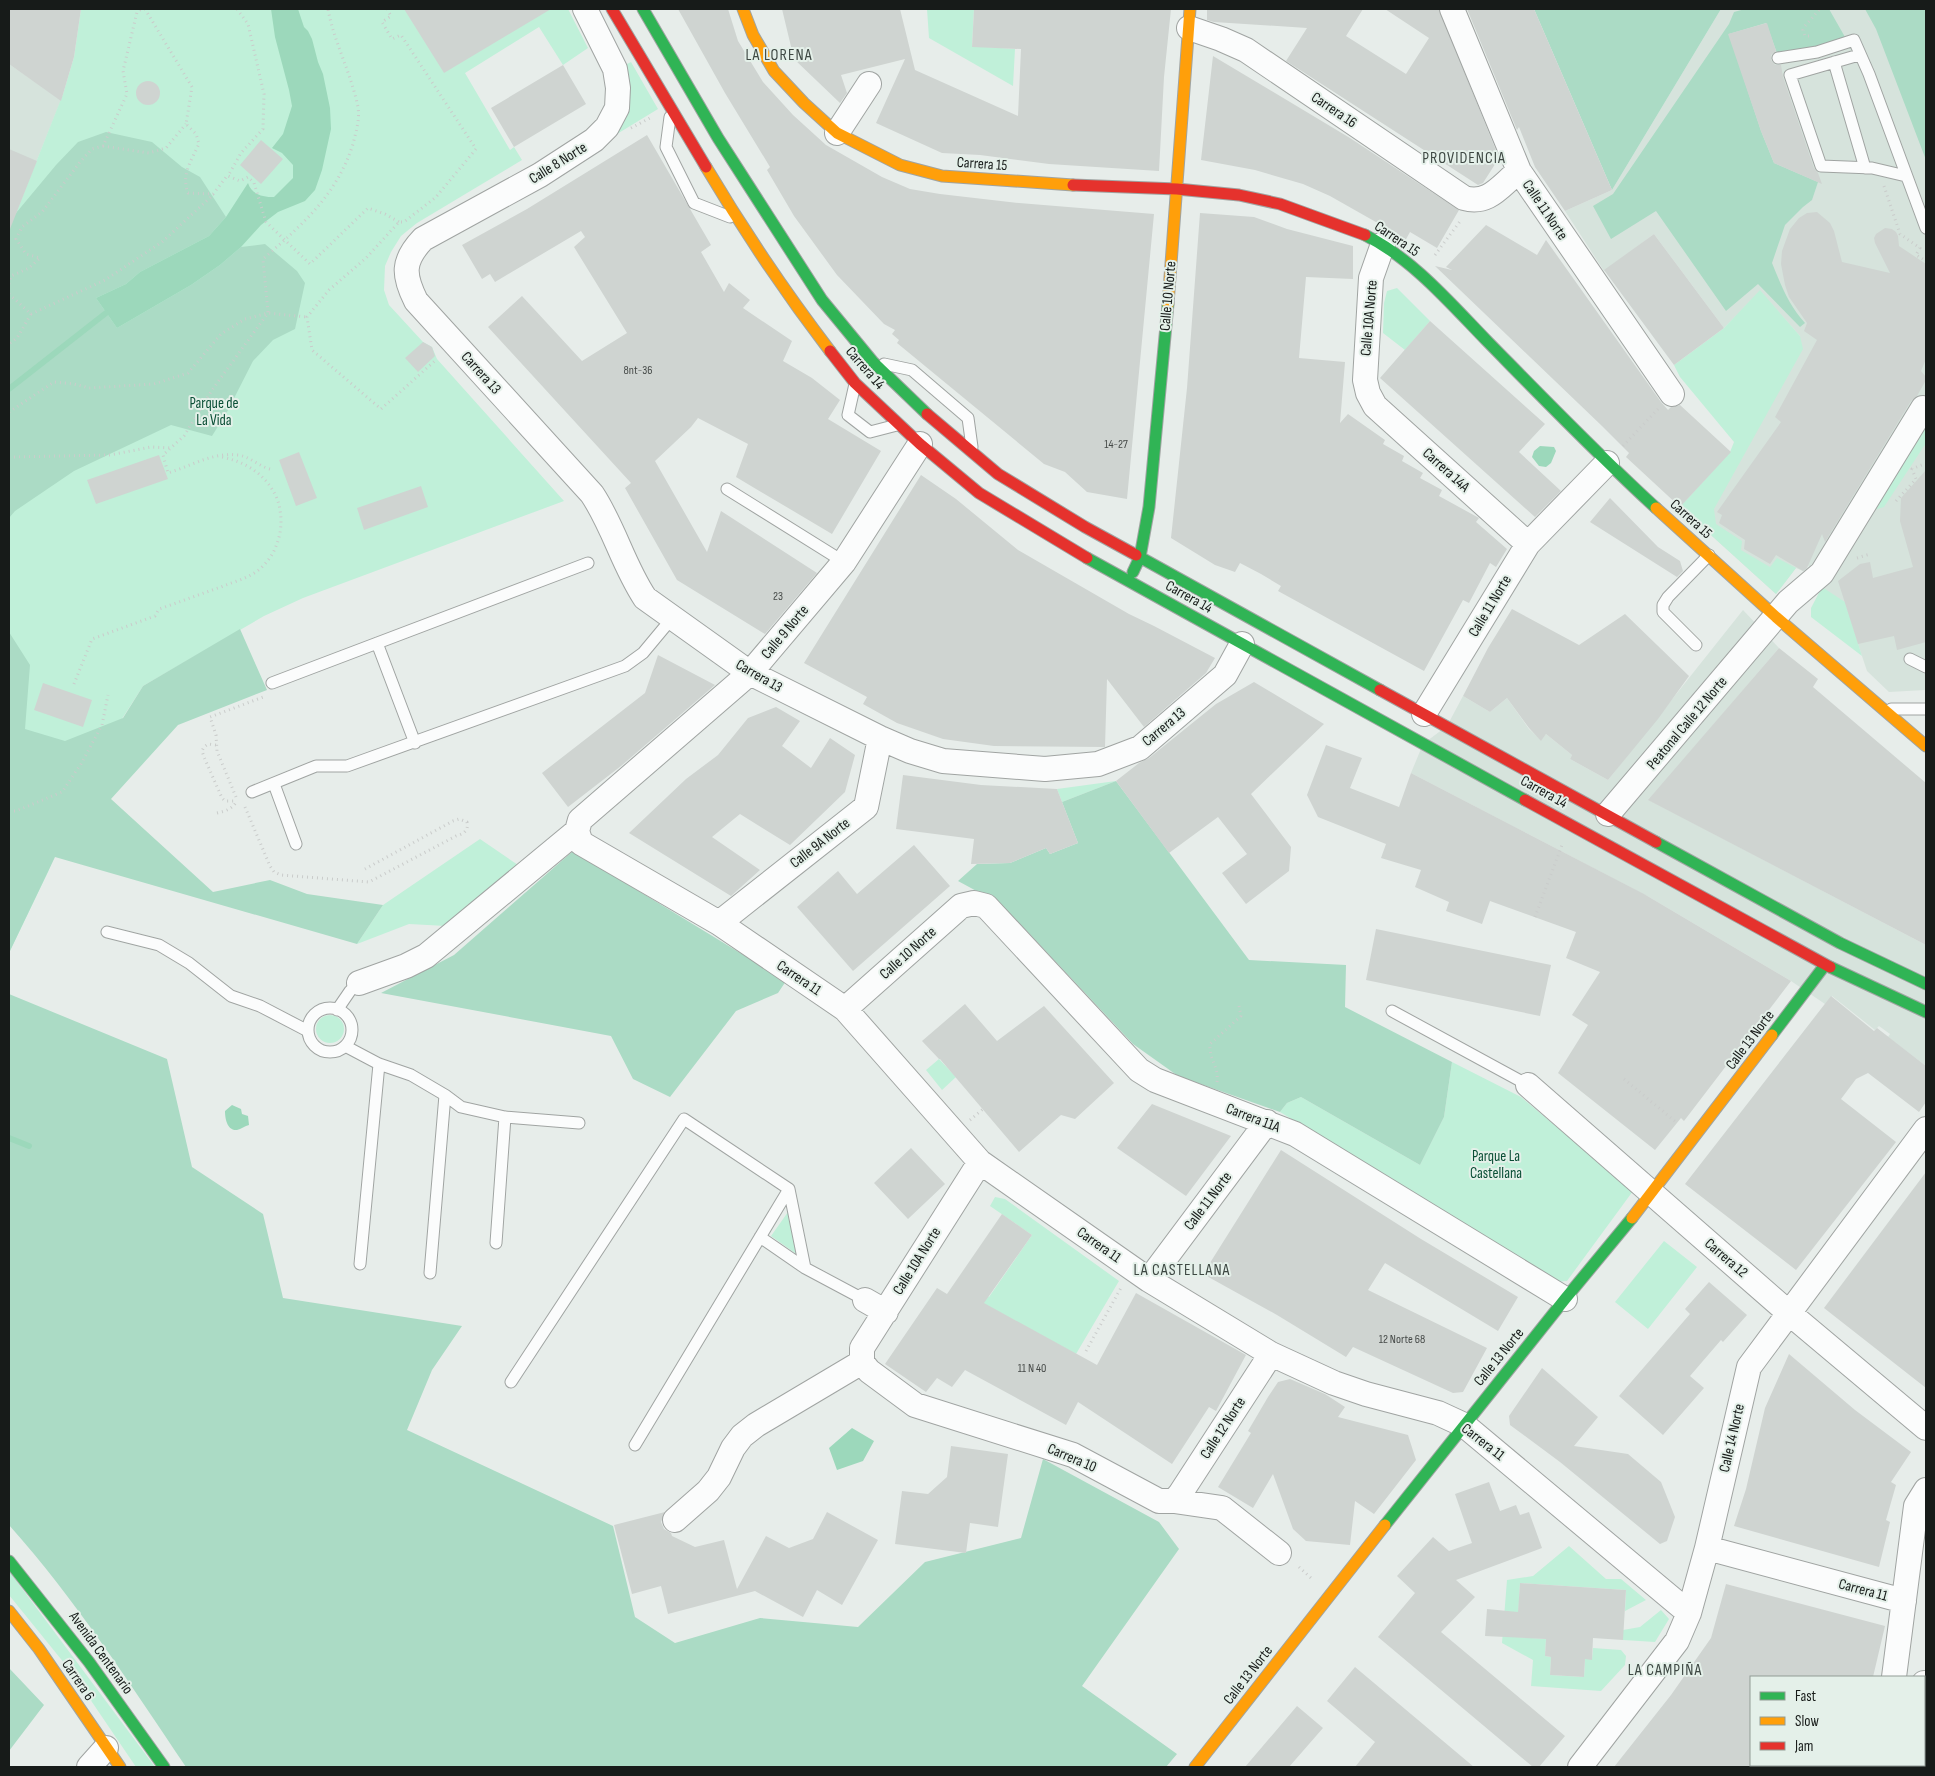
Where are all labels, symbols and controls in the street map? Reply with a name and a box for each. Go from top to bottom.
district label: LA LORENA [745,46,813,65]
street label: Carrera 16 [1307,88,1361,132]
street label: Calle 8 Norte [526,138,590,188]
district label: PROVIDENCIA [1422,149,1506,168]
street label: Carrera 15 [956,153,1008,175]
street label: Calle 11 Norte [1518,176,1572,244]
street label: Carrera 15 [1371,217,1423,261]
street label: Calle 10 Norte [1155,260,1181,332]
street label: Calle 10A Norte [1356,279,1382,357]
street label: Carrera 14 [841,343,889,393]
street label: Carrera 13 [457,348,505,398]
house number: 8nt-36 [624,363,652,378]
park label: Parque de La Vida [189,394,239,430]
house number: 14-27 [1104,437,1128,452]
street label: Carrera 14A [1418,444,1474,497]
street label: Carrera 15 [1666,495,1716,543]
street label: Calle 11 Norte [1464,572,1516,640]
street label: Carrera 14 [1162,576,1216,618]
house number: 23 [773,589,783,604]
street label: Calle 9 Norte [757,601,813,663]
street label: Carrera 13 [732,655,786,697]
street label: Peatonal Calle 12 Norte [1643,673,1731,773]
street label: Carrera 13 [1138,703,1190,751]
street label: Carrera 14 [1517,771,1571,813]
street label: Calle 9A Norte [786,814,854,872]
street label: Calle 10 Norte [876,923,940,983]
street label: Carrera 11 [773,956,826,1000]
street label: Calle 13 Norte [1721,1007,1779,1073]
street label: Carrera 11A [1223,1099,1283,1137]
park label: Parque La Castellana [1470,1147,1522,1183]
street label: Calle 11 Norte [1180,1168,1236,1234]
street label: Carrera 11 [1073,1223,1126,1268]
street label: Calle 10A Norte [889,1224,945,1298]
street label: Carrera 12 [1701,1234,1751,1282]
district label: LA CASTELLANA [1134,1261,1230,1280]
street label: Calle 13 Norte [1470,1324,1528,1390]
house number: 12 Norte 68 [1379,1332,1425,1347]
house number: 11 N 40 [1018,1361,1046,1376]
street label: Calle 12 Norte [1196,1394,1250,1462]
street label: Calle 14 Norte [1715,1402,1749,1474]
street label: Carrera 11 [1457,1419,1509,1465]
street label: Carrera 10 [1045,1439,1099,1477]
street label: Carrera 11 [1836,1574,1890,1606]
street label: Avenida Centenario [64,1607,137,1698]
street label: Calle 13 Norte [1219,1642,1277,1708]
street label: Carrera 6 [57,1656,99,1704]
district label: LA CAMPIÑA [1628,1661,1702,1680]
legend [1750,1676,1925,1766]
text: Fast [1795,1687,1817,1706]
text: Slow [1795,1712,1819,1731]
text: Jam [1794,1737,1813,1756]

